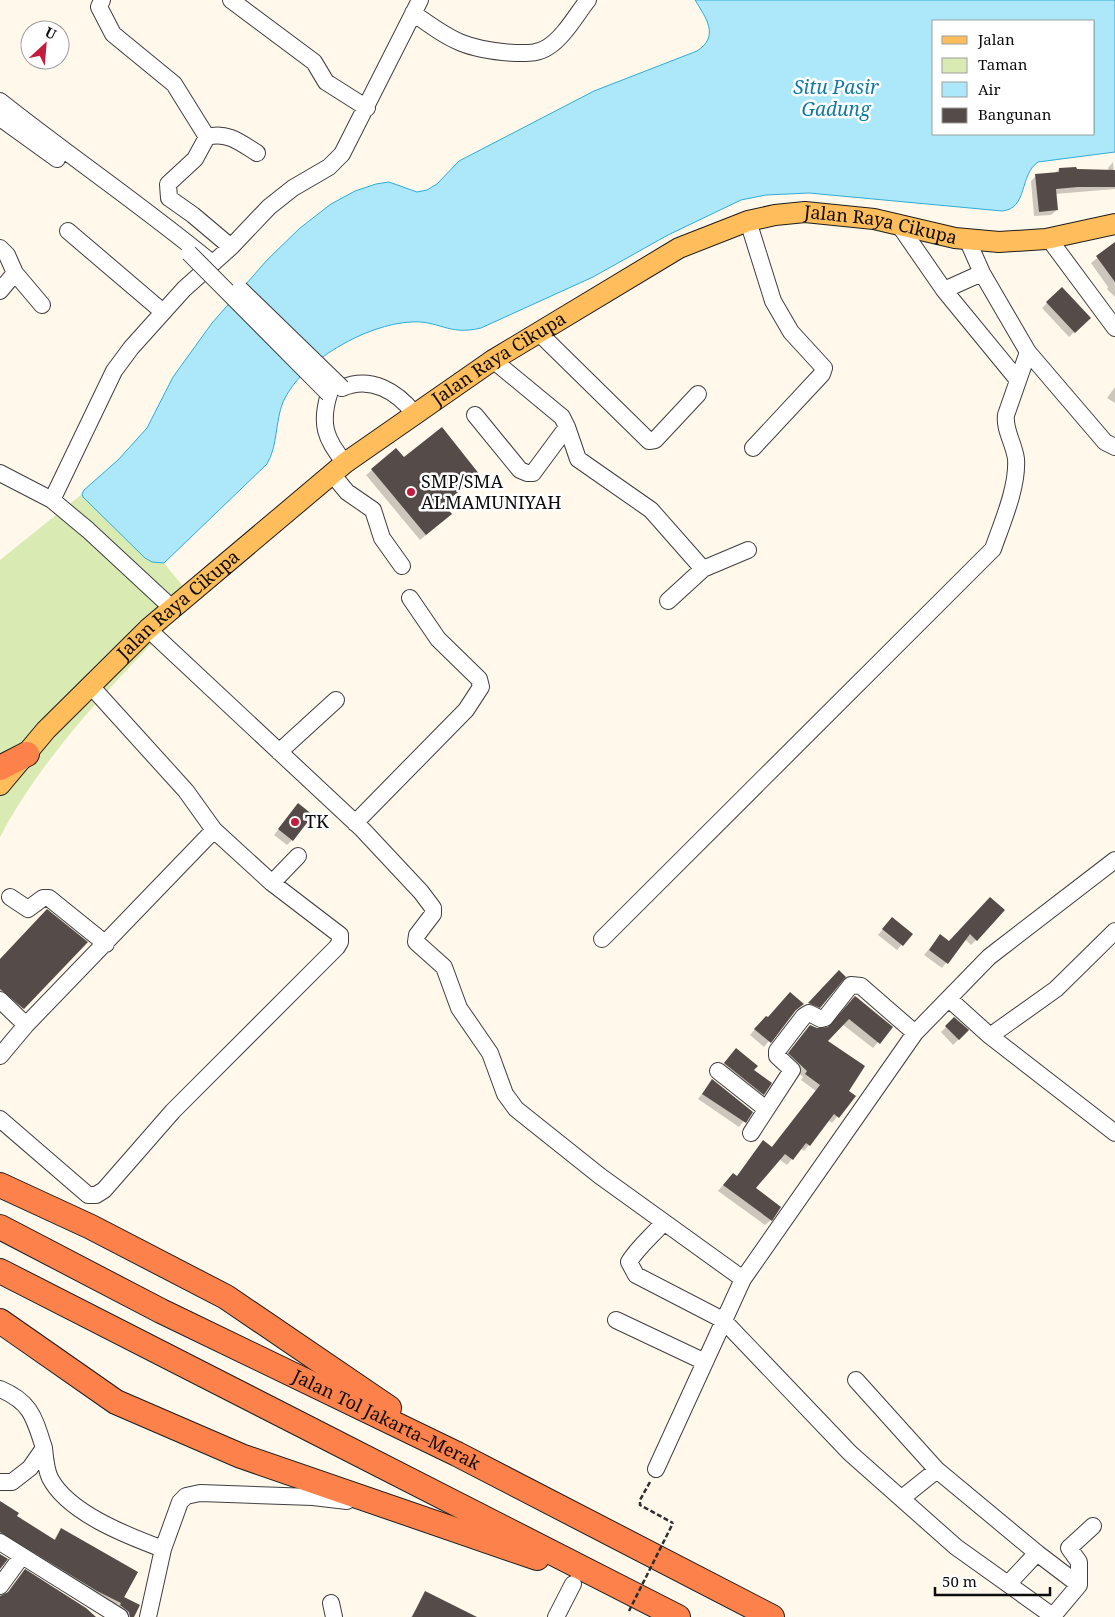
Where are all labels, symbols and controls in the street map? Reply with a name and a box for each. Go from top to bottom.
north arrow [20,20,70,70]
legend [932,20,1095,135]
text: U [42,22,60,44]
text: Jalan [977,29,1015,49]
text: Taman [978,54,1028,74]
water label: Situ Pasir Gadung [793,74,879,122]
text: Air [978,79,1000,99]
text: Bangunan [978,104,1052,124]
street label: Jalan Raya Cikupa [802,199,960,249]
street label: Jalan Raya Cikupa [426,306,570,411]
place label: SMP/SMA ALMAMUNIYAH [421,469,562,514]
marker: SMP/SMA ALMAMUNIYAH [405,486,417,498]
street label: Jalan Raya Cikupa [111,544,244,665]
place label: TK [305,809,329,833]
marker: TK [289,816,301,828]
street label: Jalan Tol Jakarta–Merak [288,1363,485,1475]
scale bar [935,1564,1050,1596]
text: 50 m [942,1571,977,1591]

